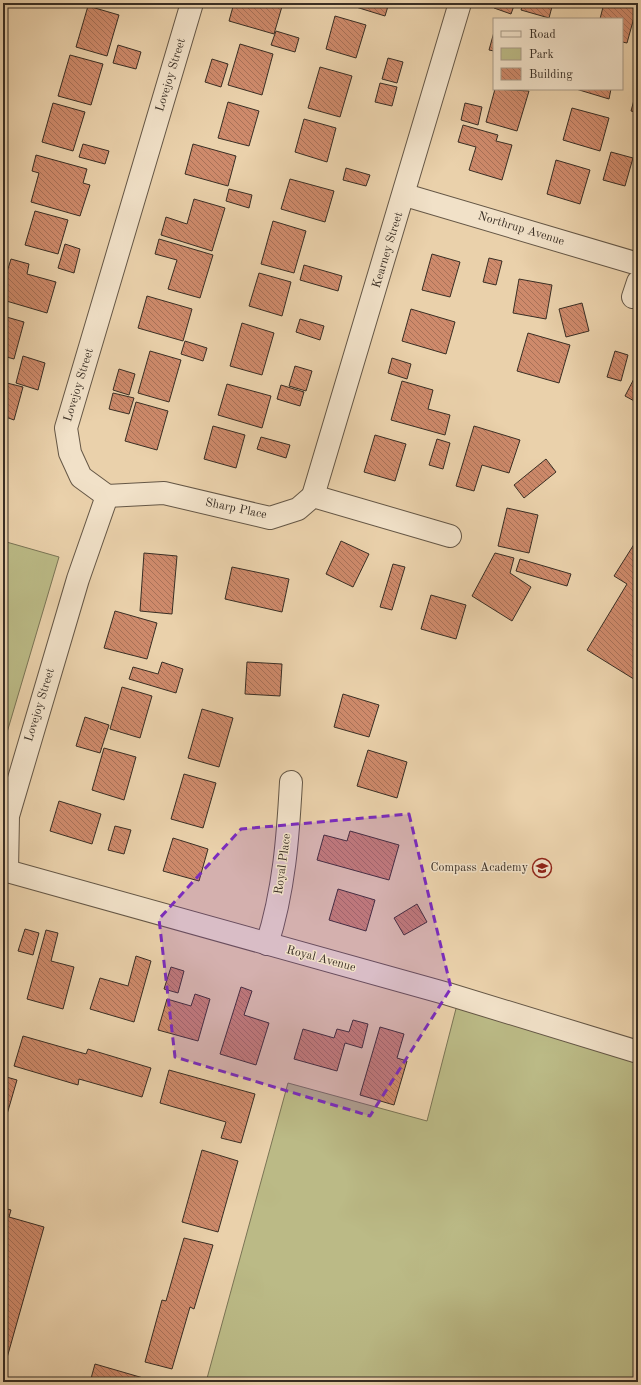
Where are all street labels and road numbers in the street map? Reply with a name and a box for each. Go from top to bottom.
street label: Lovejoy Street [154,37,188,113]
street label: Kearney Street [371,210,405,290]
street label: Northrup Avenue [476,210,566,248]
street label: Lovejoy Street [62,347,96,423]
street label: Sharp Place [204,497,268,521]
street label: Lovejoy Street [23,667,57,743]
street label: Royal Place [273,832,293,895]
street label: Royal Avenue [285,944,357,974]

